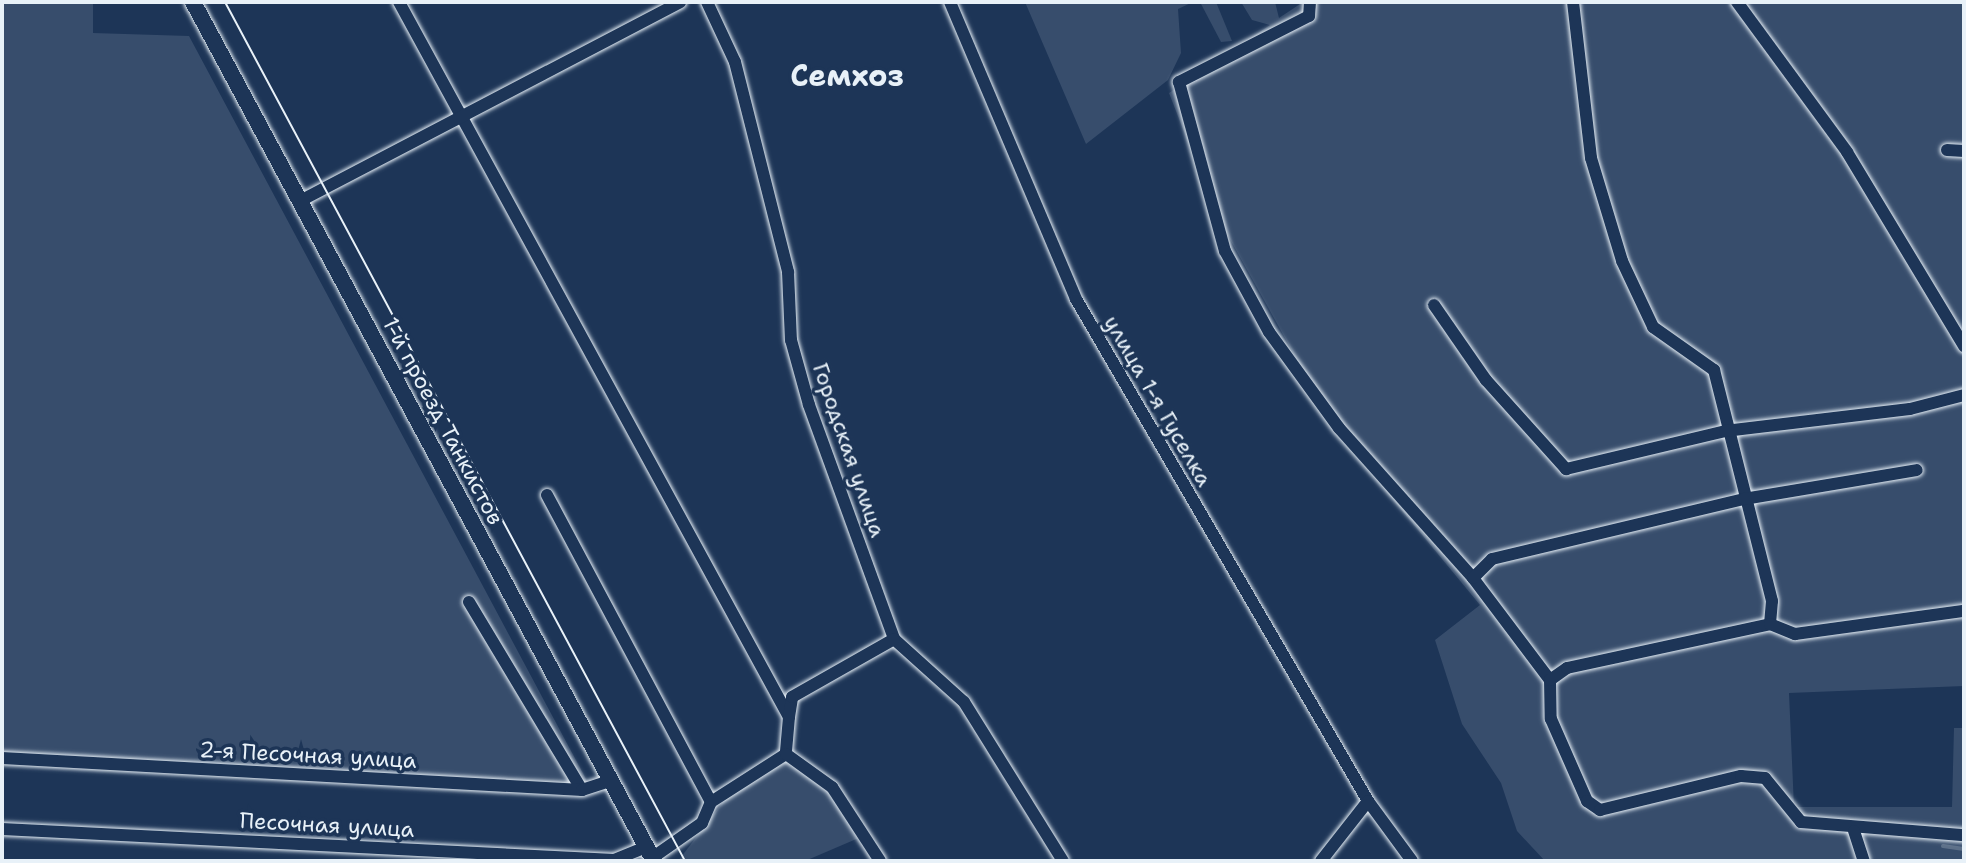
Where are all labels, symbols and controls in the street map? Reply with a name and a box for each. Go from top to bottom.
district label: Семхоз [790,58,904,94]
street label: улица 1-я Гуселка [1098,311,1218,491]
street label: 1-й проезд Танкистов [377,313,509,529]
street label: Городская улица [807,360,891,540]
street label: 2-я Песочная улица [199,736,417,774]
street label: Песочная улица [239,807,415,843]

